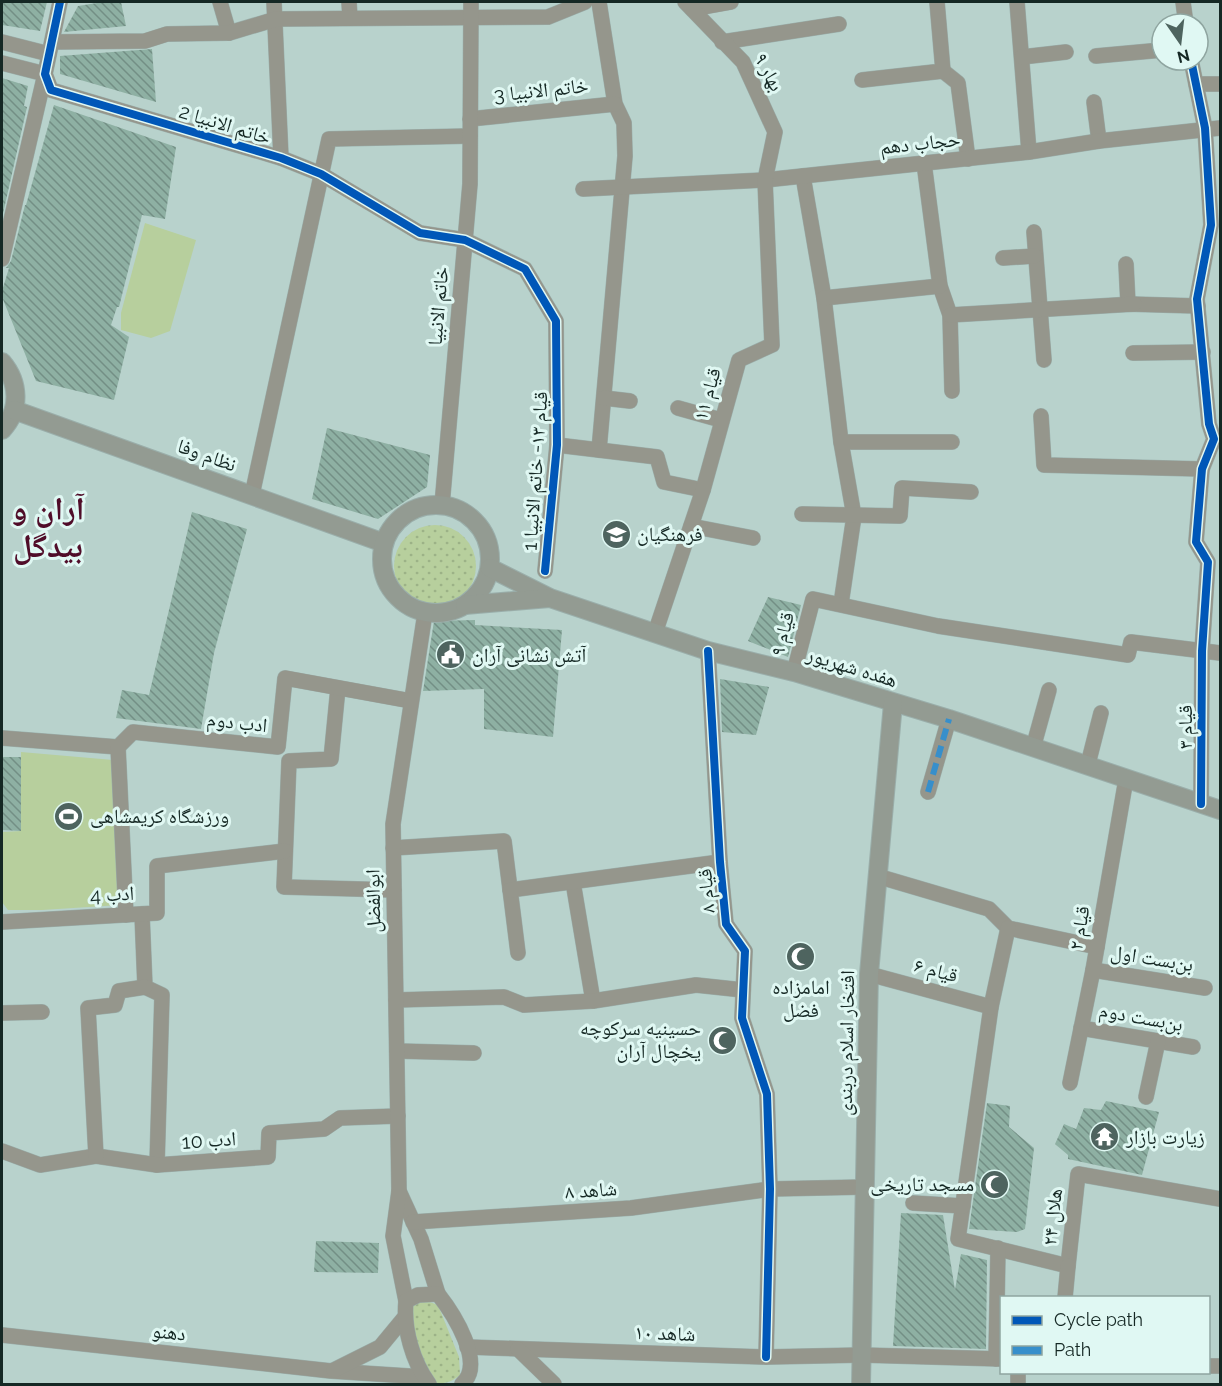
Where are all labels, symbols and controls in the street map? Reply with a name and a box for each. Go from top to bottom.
north arrow [1150,12,1210,72]
text: N [1175,45,1192,67]
street label: بهار ۹ [749,49,789,95]
street label: خاتم الانبیا 3 [493,73,590,109]
street label: خاتم الانبیا 2 [176,99,274,151]
street label: حجاب دهم [879,127,962,161]
street label: خاتم الانبیا [423,265,455,347]
street label: قیام ۱۱ [688,365,728,424]
street label: قیام ۱۳- خاتم الانبیا 1 [517,390,555,552]
street label: نظام وفا [174,433,240,479]
district label: آران و بیدگل [11,490,85,565]
school or university icon: فرهنگیان [600,518,632,550]
place label: فرهنگیان [637,522,703,546]
street label: قیام ۹ [765,609,801,659]
public building icon: آتش نشانی آران [435,639,467,671]
street label: هفده شهریور [803,642,900,692]
place label: آتش نشانی آران [472,643,587,667]
street label: قیام ۳ [1173,705,1199,749]
street label: ادب دوم [205,707,269,739]
sports icon: ورزشگاه کریمشاهی [53,800,85,832]
place label: ورزشگاه کریمشاهی [90,804,229,828]
street label: قیام ۸ [692,868,722,914]
street label: ابوالفضل [360,869,386,933]
street label: ادب 4 [89,881,135,907]
street label: قیام ۲ [1063,904,1097,952]
mosque icon: امامزاده فضل [785,940,817,972]
street label: بن‌بست اول [1109,940,1195,976]
street label: قیام ۶ [911,953,961,989]
street label: افتخار اسلام دربندی [833,970,861,1116]
place label: امامزاده فضل [772,975,830,1022]
street label: بن‌بست دوم [1097,998,1185,1038]
place label: حسینیه سرکوچه یخچال آران [580,1016,701,1063]
mosque icon: حسینیه سرکوچه یخچال آران [706,1024,738,1056]
temple icon: زیارت بازار [1089,1121,1121,1153]
place label: زیارت بازار [1125,1125,1205,1149]
street label: ادب 10 [181,1126,237,1154]
mosque icon: مسجد تاریخی [979,1168,1011,1200]
place label: مسجد تاریخی [870,1172,974,1196]
street label: شاهد ۸ [564,1176,618,1204]
street label: هلال ۲۴ [1037,1187,1067,1247]
legend [1000,1296,1210,1374]
text: Cycle path [1054,1309,1143,1330]
street label: دهنو [151,1318,187,1346]
street label: شاهد ۱۰ [634,1320,696,1346]
text: Path [1054,1339,1091,1360]

